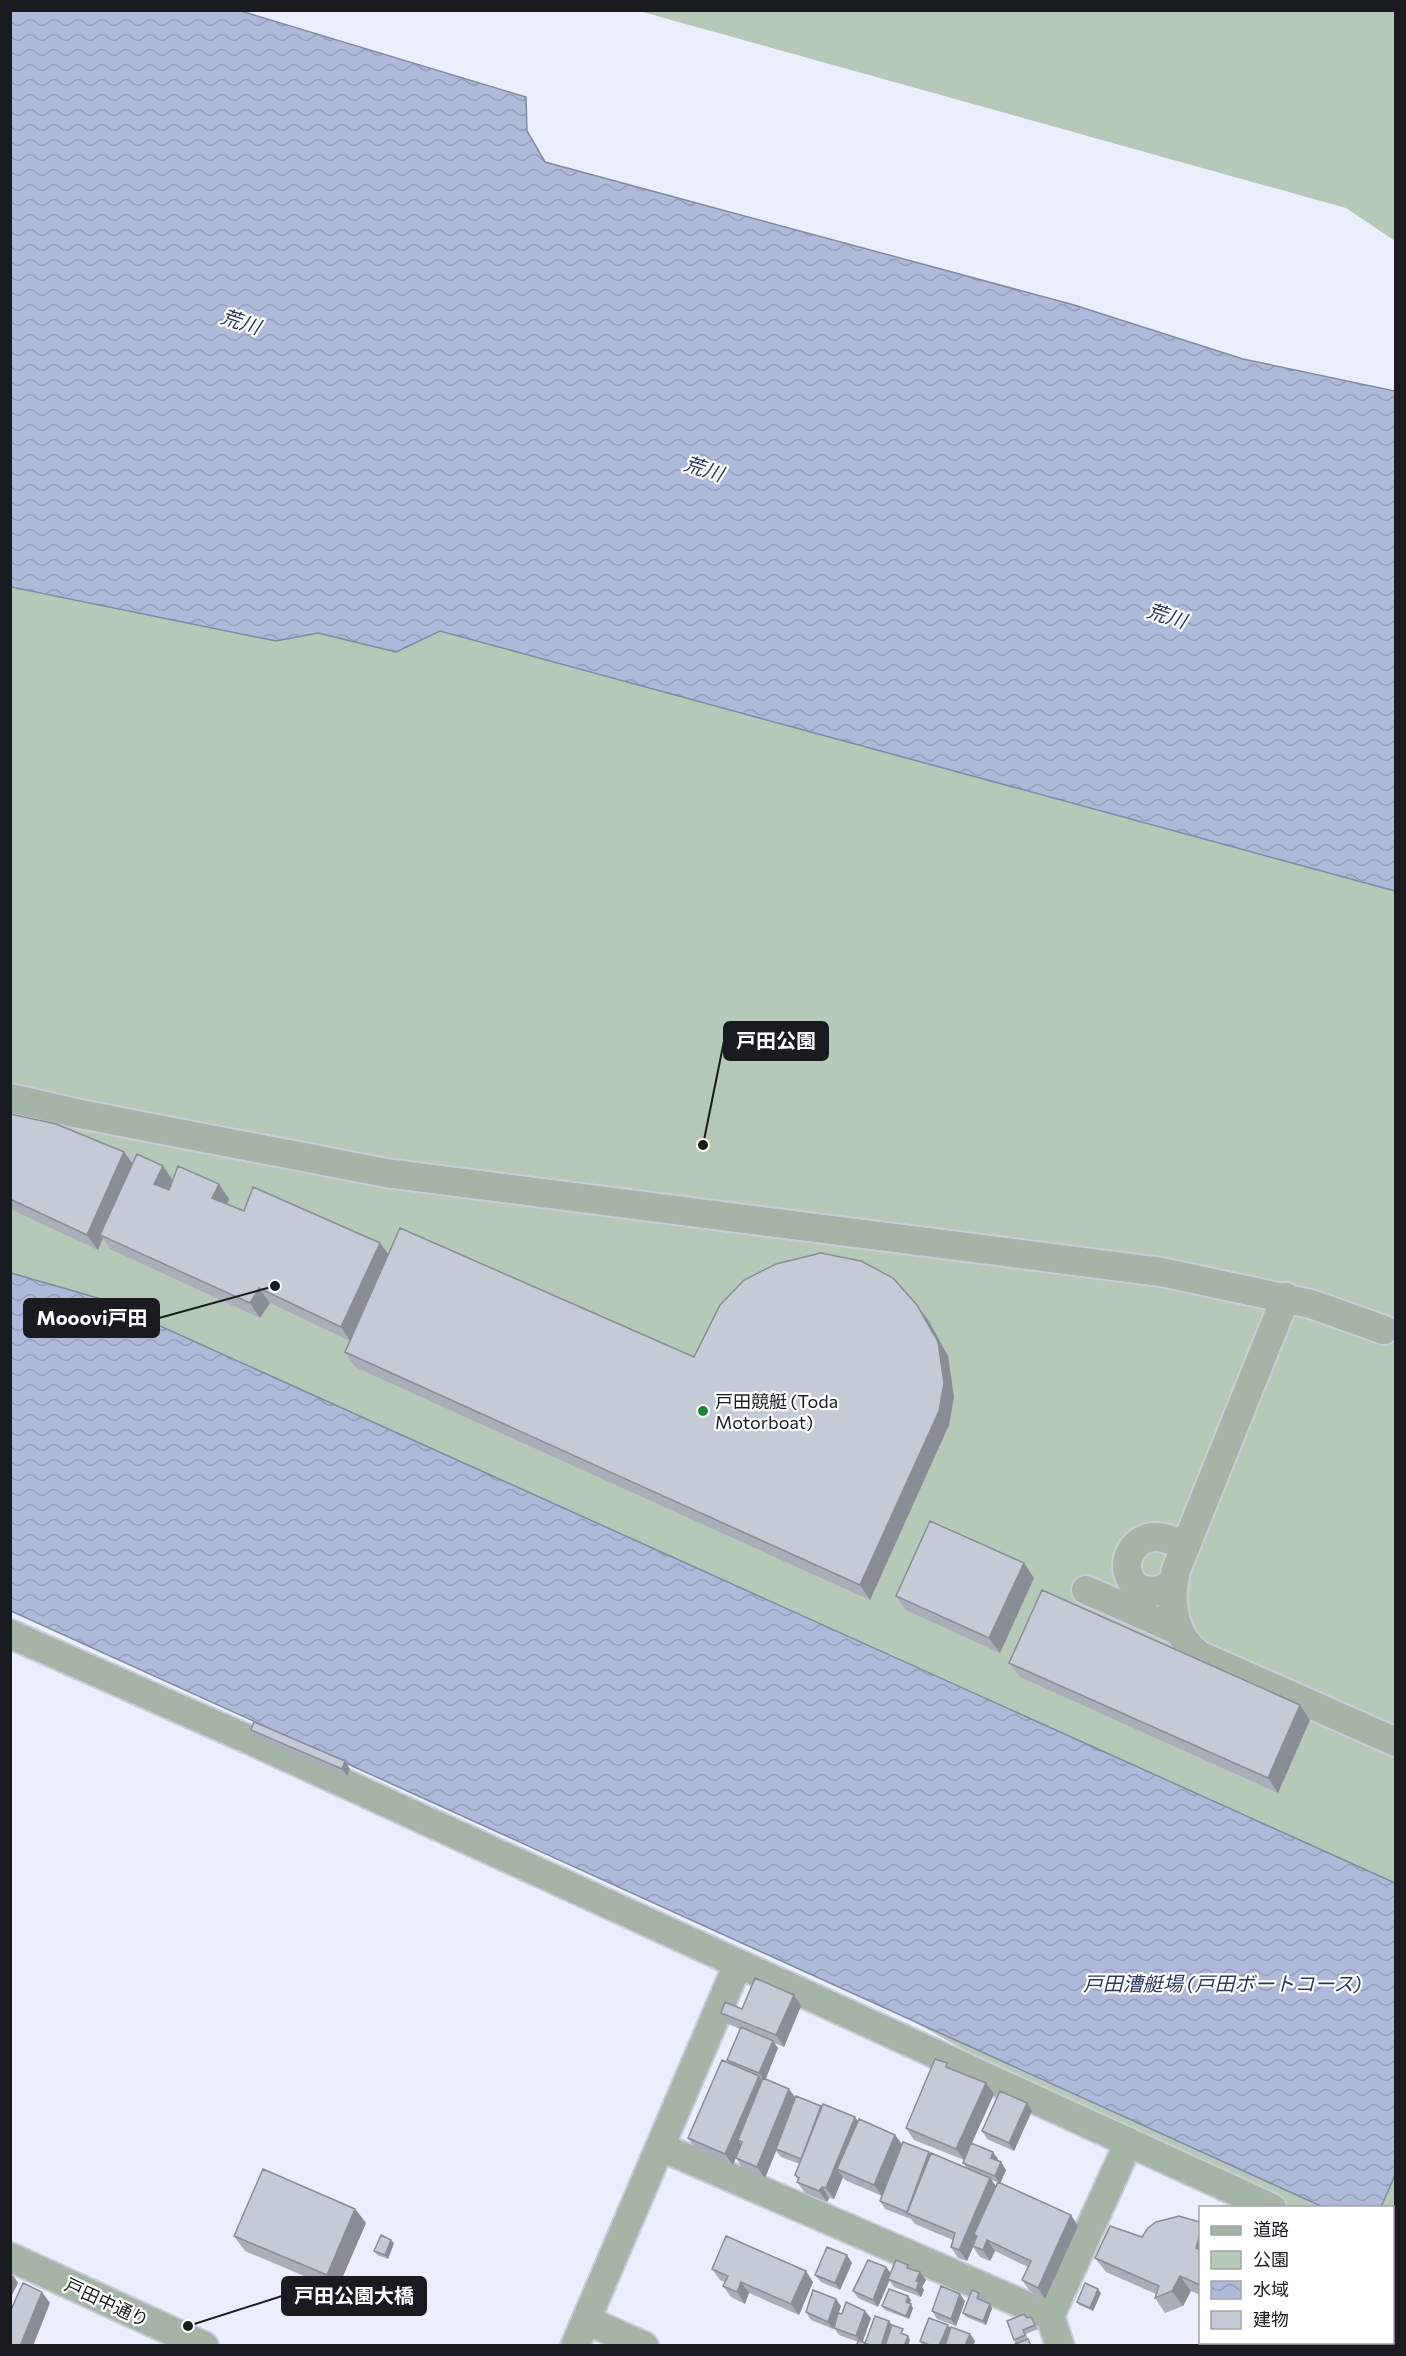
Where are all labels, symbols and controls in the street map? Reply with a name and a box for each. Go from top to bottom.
water label: 荒川 [218,303,266,339]
water label: 荒川 [681,450,729,486]
water label: 荒川 [1144,597,1192,633]
callout: 戸田公園 [724,1022,828,1060]
text: 戸田公園 [736,1028,816,1052]
callout: Mooovi戸田 [24,1299,159,1337]
text: Mooovi戸田 [36,1305,148,1329]
place label: 戸田競艇 (Toda Motorboat) [715,1390,838,1433]
marker: 戸田競艇 (Toda Motorboat) [696,1404,710,1418]
water label: 戸田漕艇場 (戸田ボートコース) [1083,1971,1361,1995]
legend [1199,2206,1394,2344]
text: 道路 [1253,2218,1289,2240]
text: 公園 [1253,2248,1289,2270]
street label: 戸田中通り [62,2273,152,2331]
callout: 戸田公園大橋 [282,2277,426,2315]
text: 水域 [1253,2278,1289,2300]
text: 戸田公園大橋 [294,2283,414,2307]
text: 建物 [1253,2308,1289,2330]

